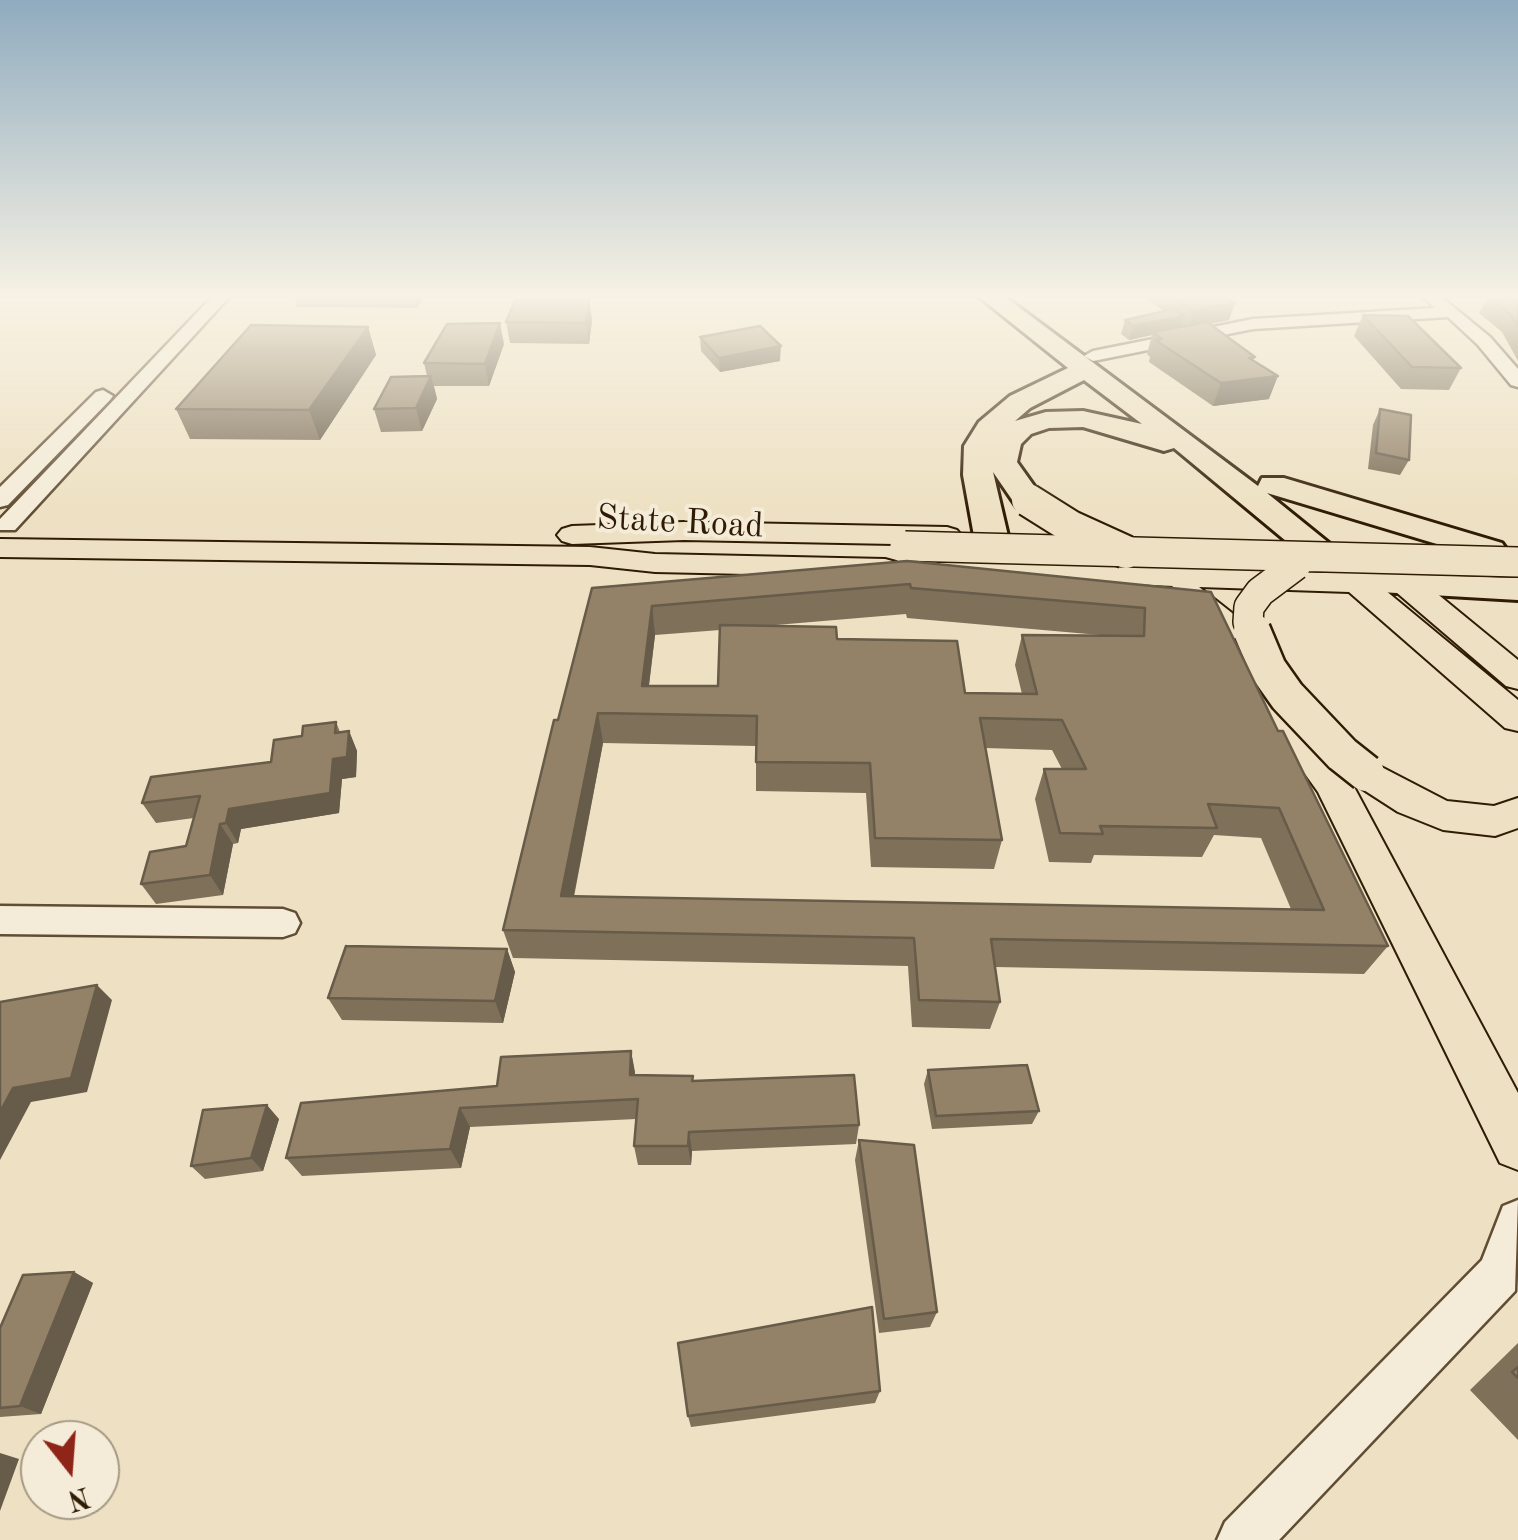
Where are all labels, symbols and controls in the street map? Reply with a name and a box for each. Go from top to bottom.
street label: State Road [595,498,765,548]
north arrow [20,1420,120,1520]
text: N [64,1480,93,1513]

